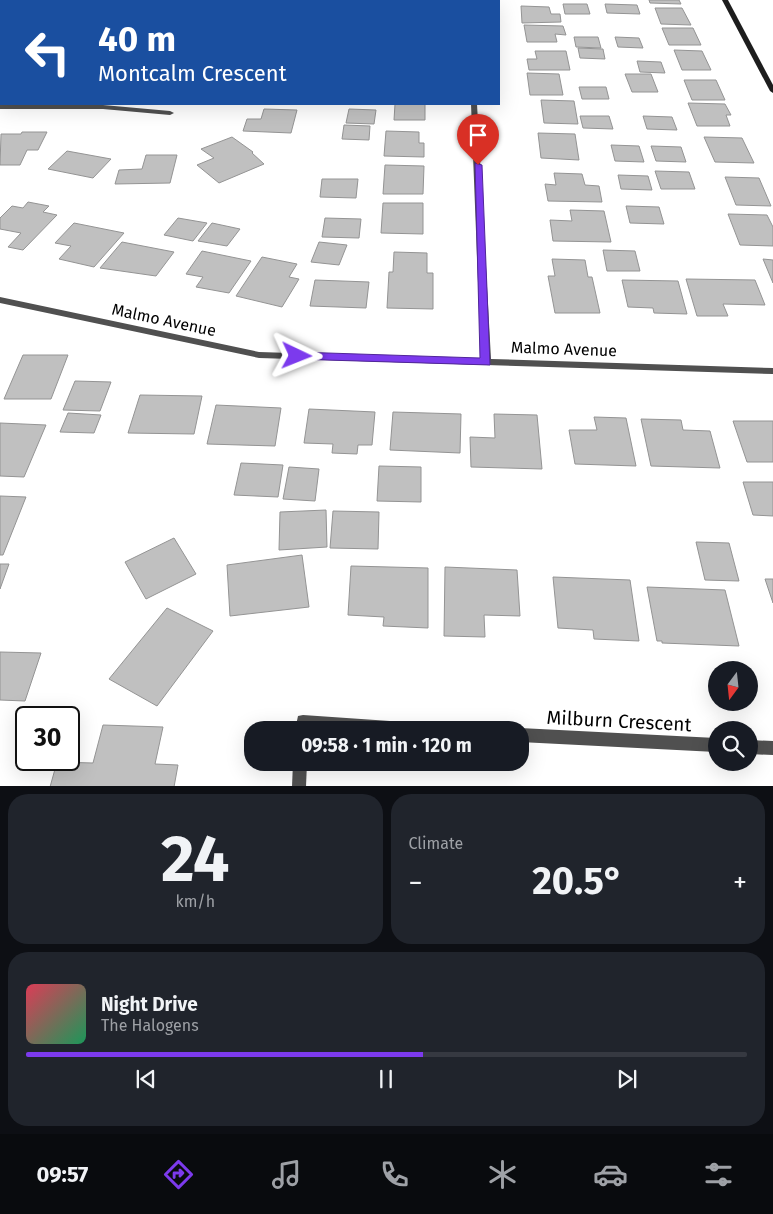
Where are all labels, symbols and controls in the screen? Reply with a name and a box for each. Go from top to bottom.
text: 40 m [98,18,176,60]
icon: left [15,20,80,85]
text: Montcalm Crescent [98,60,287,87]
pin [457,114,499,165]
icon: arrive [464,121,492,149]
street label: Malmo Avenue [110,300,218,340]
position arrow [270,329,322,381]
street label: Malmo Avenue [511,338,617,360]
north arrow [708,661,758,711]
map controls [708,661,758,771]
speed limit sign: 30 [15,706,80,771]
street label: Milburn Crescent [546,706,692,736]
button: search [708,721,758,771]
text: 09:58 · 1 min · 120 m [301,734,472,757]
text: 24 [161,820,229,898]
text: Climate [409,834,463,853]
text: 20.5° [532,858,623,904]
text: − [409,866,423,899]
text: + [733,866,747,899]
text: km/h [175,892,215,911]
text: Night Drive [101,993,198,1016]
text: The Halogens [101,1016,199,1035]
icon: previous [132,1065,160,1093]
icon: pause [372,1065,400,1093]
icon: next [613,1065,641,1093]
icon: directions [161,1157,196,1192]
icon: music [269,1157,304,1192]
icon: phone [377,1157,412,1192]
icon: climate [485,1157,520,1192]
icon: car [593,1157,628,1192]
icon: filters [701,1157,736,1192]
text: 09:57 [37,1161,88,1188]

